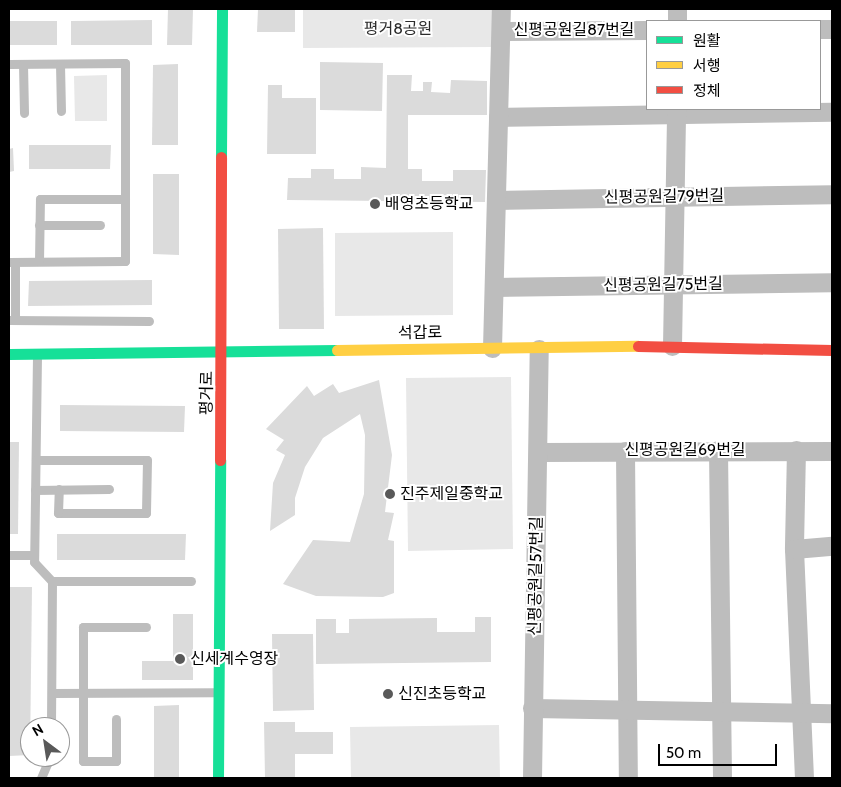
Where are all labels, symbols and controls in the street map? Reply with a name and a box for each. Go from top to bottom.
park label: 평거8공원 [364,19,432,39]
street label: 신평공원길87번길 [514,20,634,40]
legend [646,20,821,110]
text: 원활 [693,32,721,50]
text: 서행 [693,57,721,75]
text: 정체 [693,82,721,100]
street label: 신평공원길79번길 [604,186,724,208]
place label: 배영초등학교 [385,194,473,214]
marker: 배영초등학교 [369,198,381,210]
street label: 신평공원길75번길 [603,274,723,296]
street label: 석갑로 [398,323,442,343]
street label: 평거로 [197,371,217,415]
street label: 신평공원길69번길 [624,440,746,460]
place label: 진주제일중학교 [400,484,503,504]
marker: 진주제일중학교 [384,488,396,500]
street label: 신평공원길57번길 [525,516,547,636]
place label: 신세계수영장 [190,649,278,669]
marker: 신세계수영장 [174,653,186,665]
place label: 신진초등학교 [398,684,486,704]
marker: 신진초등학교 [382,688,394,700]
north arrow [20,717,70,767]
text: N [29,720,47,740]
scale bar [661,734,780,766]
text: 50 m [666,744,701,762]

